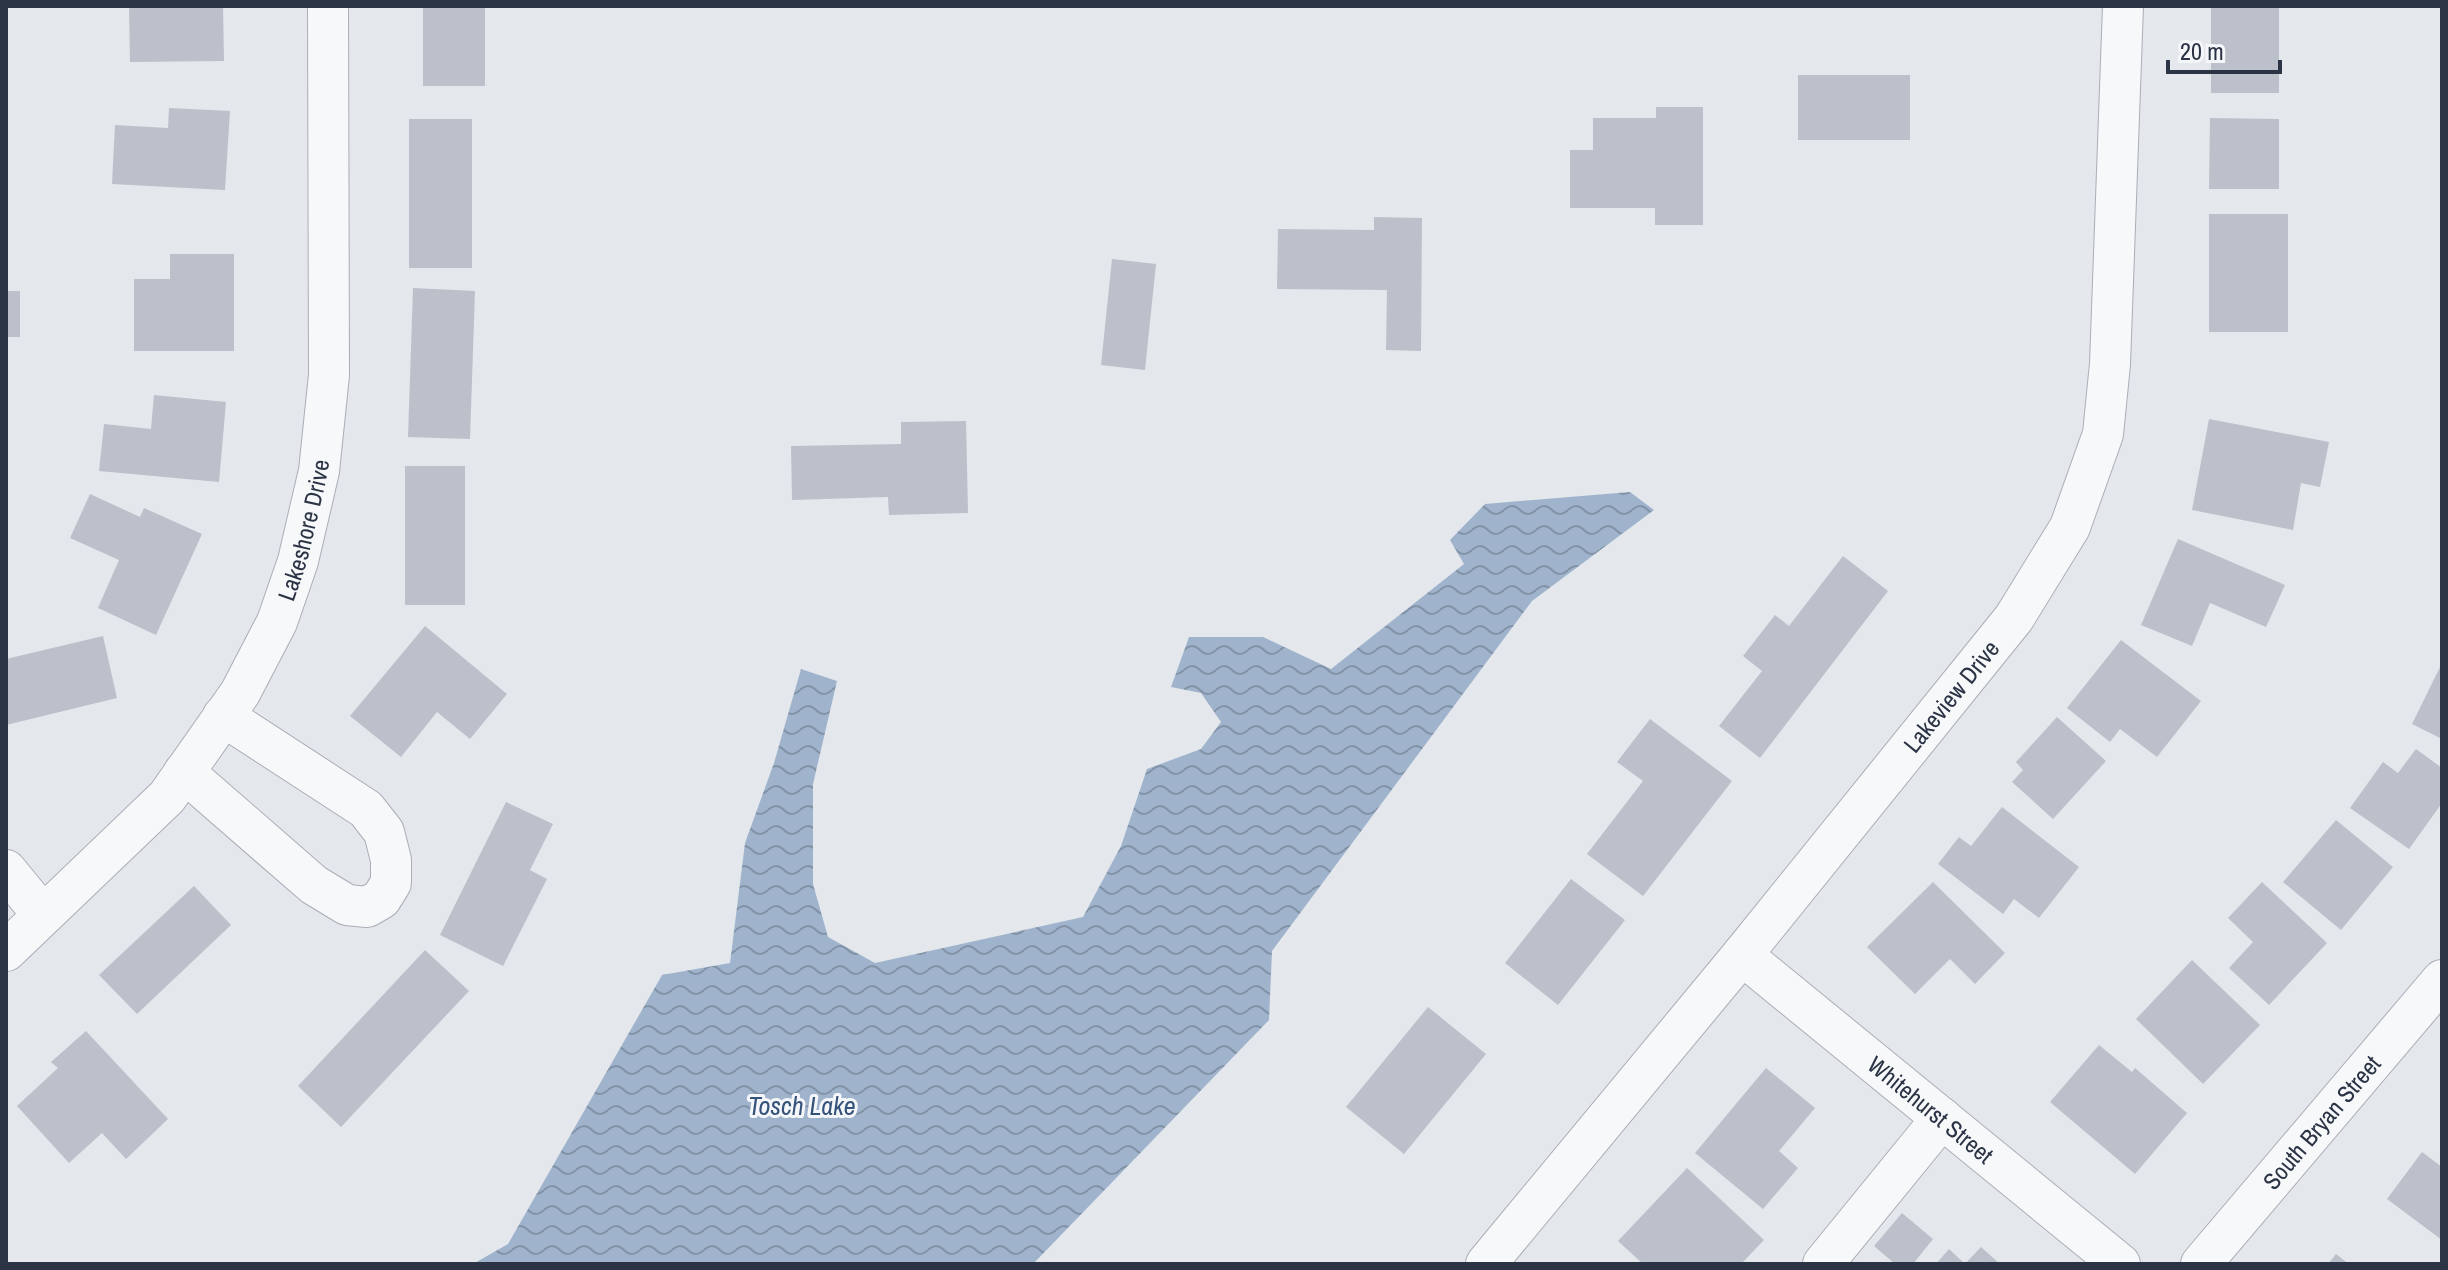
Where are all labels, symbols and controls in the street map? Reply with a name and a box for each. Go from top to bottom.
scale bar [2168,24,2280,74]
text: 20 m [2180,35,2224,67]
street label: Lakeshore Drive [270,458,336,605]
street label: Lakeview Drive [1896,633,2006,759]
street label: South Bryan Street [2255,1048,2388,1196]
street label: Whitehurst Street [1861,1049,2001,1171]
water label: Tosch Lake [748,1088,856,1123]

